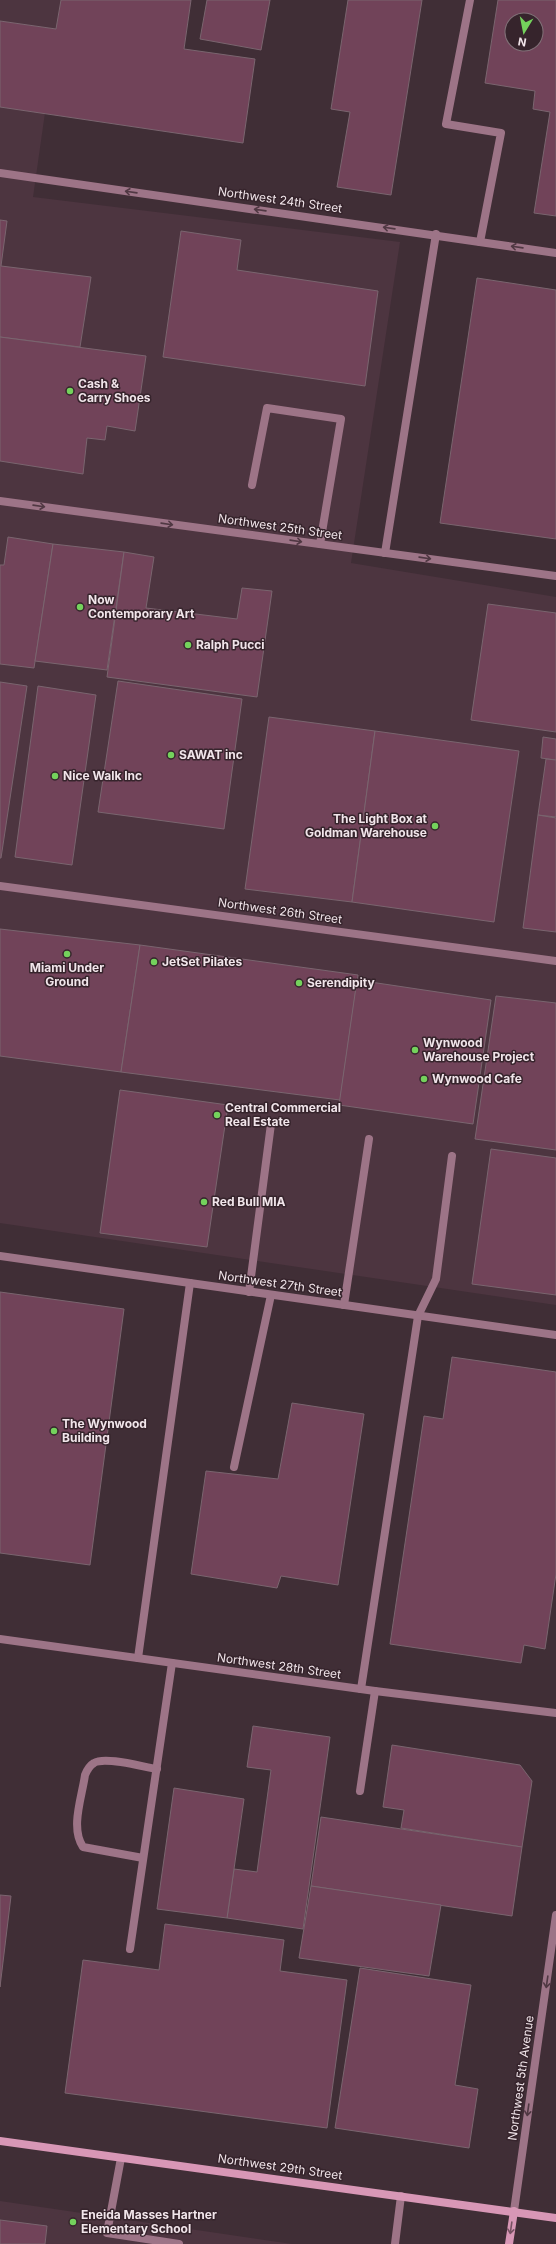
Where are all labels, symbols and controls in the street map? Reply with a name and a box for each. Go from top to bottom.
north arrow [504,12,544,52]
text: N [517,34,528,49]
street label: Northwest 24th Street [217,183,343,216]
one-way arrow [125,188,138,196]
one-way arrow [254,206,267,214]
one-way arrow [383,224,396,232]
one-way arrow [511,243,524,251]
place label: Cash & Carry Shoes [78,376,151,405]
marker: Cash & Carry Shoes [65,386,75,396]
one-way arrow [32,502,45,510]
street label: Northwest 25th Street [217,510,343,543]
one-way arrow [161,520,174,528]
one-way arrow [289,537,302,545]
one-way arrow [418,554,431,562]
place label: Now Contemporary Art [88,592,195,621]
marker: Now Contemporary Art [75,602,85,612]
place label: Ralph Pucci [196,637,265,652]
marker: Ralph Pucci [183,640,193,650]
place label: SAWAT inc [179,747,243,762]
marker: SAWAT inc [166,750,176,760]
place label: Nice Walk Inc [63,768,142,783]
marker: Nice Walk Inc [50,771,60,781]
place label: The Light Box at Goldman Warehouse [305,811,428,840]
marker: The Light Box at Goldman Warehouse [430,821,440,831]
street label: Northwest 26th Street [217,894,343,927]
marker: Miami Under Ground [62,949,72,959]
place label: JetSet Pilates [162,954,242,969]
marker: JetSet Pilates [149,957,159,967]
place label: Miami Under Ground [30,960,104,989]
place label: Serendipity [307,975,376,990]
marker: Serendipity [294,978,304,988]
place label: Wynwood Warehouse Project [423,1035,535,1064]
marker: Wynwood Warehouse Project [410,1045,420,1055]
place label: Wynwood Cafe [432,1071,522,1086]
marker: Wynwood Cafe [419,1074,429,1084]
place label: Central Commercial Real Estate [225,1100,341,1129]
marker: Central Commercial Real Estate [212,1110,222,1120]
place label: Red Bull MIA [212,1194,286,1209]
marker: Red Bull MIA [199,1197,209,1207]
street label: Northwest 27th Street [217,1267,343,1300]
place label: The Wynwood Building [62,1416,147,1445]
marker: The Wynwood Building [49,1426,59,1436]
street label: Northwest 28th Street [216,1649,342,1682]
one-way arrow [543,1975,551,1988]
street label: Northwest 5th Avenue [504,2014,537,2141]
one-way arrow [524,2103,532,2116]
street label: Northwest 29th Street [217,2150,343,2183]
place label: Eneida Masses Hartner Elementary School [81,2207,217,2236]
marker: Eneida Masses Hartner Elementary School [68,2217,78,2227]
one-way arrow [507,2221,515,2234]

